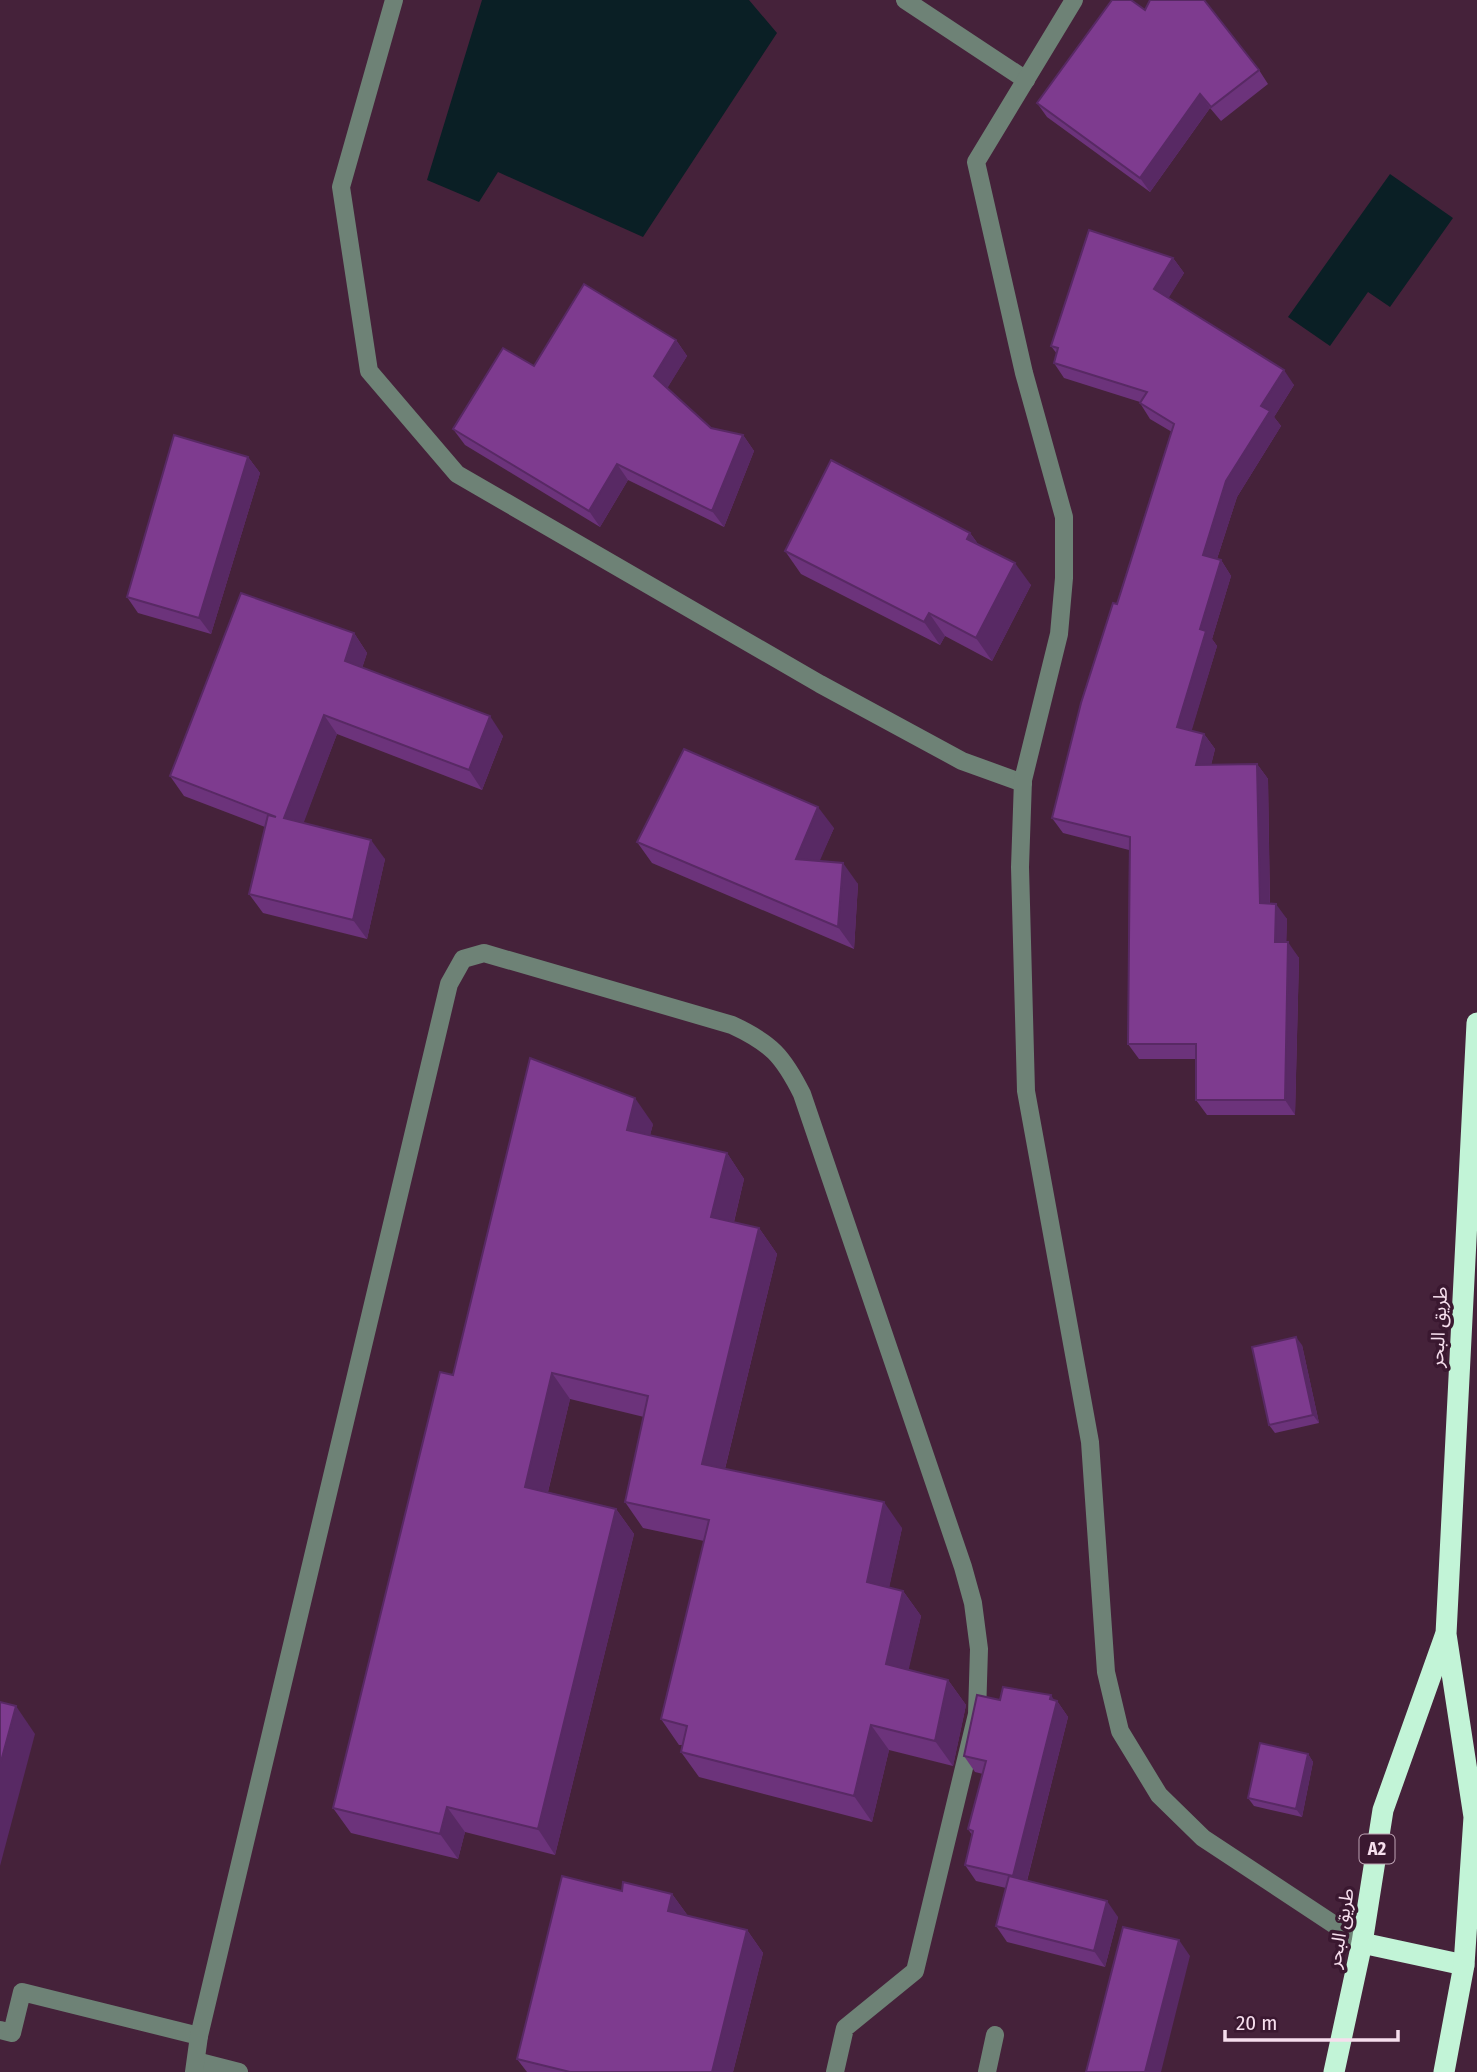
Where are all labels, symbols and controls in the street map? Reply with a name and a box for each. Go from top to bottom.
street label: طريق البحر [1425,1286,1452,1369]
road number: A2 [1360,1835,1394,1864]
street label: طريق البحر [1322,1886,1359,1971]
scale bar [1225,1998,1398,2042]
text: 20 m [1236,2010,1277,2036]

